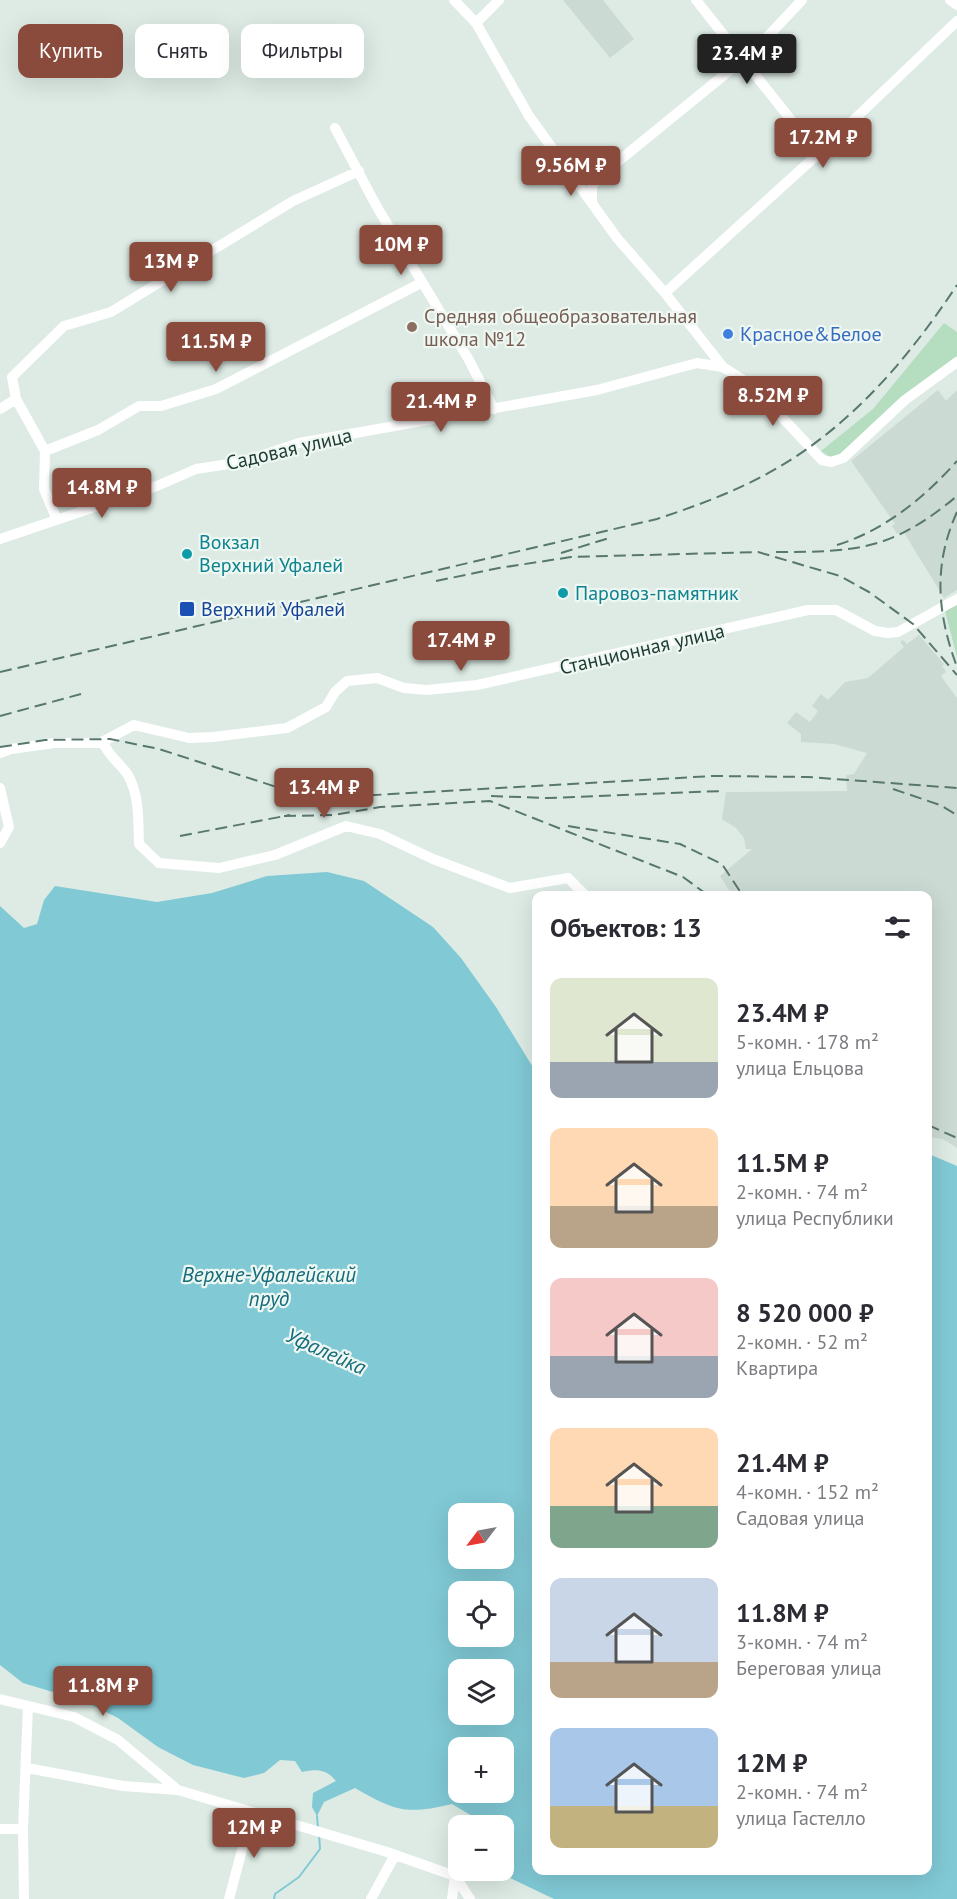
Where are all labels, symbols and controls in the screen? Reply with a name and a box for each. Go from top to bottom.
chip: Купить [18,24,123,78]
chip: Снять [135,24,229,78]
chip: Фильтры [241,24,364,78]
pin: 23.4M ₽ [692,34,802,85]
text: 23.4M ₽ [711,40,783,66]
pin: 17.2M ₽ [768,118,878,169]
text: 17.2M ₽ [789,124,857,150]
pin: 9.56M ₽ [516,146,626,197]
text: 9.56M ₽ [535,152,607,178]
pin: 10M ₽ [359,225,443,276]
text: 10M ₽ [373,231,429,257]
pin: 13M ₽ [129,242,213,293]
text: 13M ₽ [143,248,199,274]
place label: Средняя общеобразовательная школа №12 [424,303,697,352]
marker: Средняя общеобразовательная школа №12 [405,320,419,334]
place label: Красное&Белое [740,321,882,347]
pin: 11.5M ₽ [161,322,271,373]
marker: Красное&Белое [721,327,735,341]
text: 11.5M ₽ [180,328,252,354]
pin: 8.52M ₽ [718,376,828,427]
pin: 21.4M ₽ [386,382,496,433]
text: 8.52M ₽ [737,382,809,408]
text: 21.4M ₽ [405,388,477,414]
street label: Садовая улица [223,422,355,476]
pin: 14.8M ₽ [47,468,157,519]
text: 14.8M ₽ [66,474,138,500]
place label: Вокзал Верхний Уфалей [199,529,343,578]
marker: Вокзал Верхний Уфалей [180,547,194,561]
place label: Паровоз-памятник [575,580,739,606]
marker: Паровоз-памятник [556,586,570,600]
place label: Верхний Уфалей [201,596,345,622]
marker: Верхний Уфалей [178,600,196,618]
street label: Станционная улица [557,617,727,681]
pin: 17.4M ₽ [406,621,516,672]
text: 17.4M ₽ [427,627,495,653]
pin: 13.4M ₽ [269,768,379,819]
text: 13.4M ₽ [288,774,360,800]
text: Объектов: 13 [550,911,702,944]
icon: filters [881,911,914,944]
text: 23.4M ₽ [736,996,829,1029]
icon: home [598,1002,670,1074]
text: 5-комн. · 178 m² [736,1029,879,1055]
text: улица Ельцова [736,1055,864,1081]
text: 11.5M ₽ [736,1146,829,1179]
icon: home [598,1152,670,1224]
text: 2-комн. · 74 m² [736,1179,868,1205]
text: улица Республики [736,1205,894,1231]
water label: Верхне-Уфалейский пруд [182,1261,356,1312]
text: 8 520 000 ₽ [736,1296,874,1329]
icon: home [598,1302,670,1374]
water label: Уфалейка [282,1321,371,1381]
text: 2-комн. · 52 m² [736,1329,868,1355]
text: Квартира [736,1355,818,1381]
text: 21.4M ₽ [736,1446,829,1479]
icon: home [598,1452,670,1524]
text: 4-комн. · 152 m² [736,1479,879,1505]
north arrow [448,1503,514,1569]
map controls [448,1503,514,1881]
text: Садовая улица [736,1505,865,1531]
button: locate [448,1581,514,1647]
text: 11.8M ₽ [736,1596,829,1629]
icon: home [598,1602,670,1674]
text: 3-комн. · 74 m² [736,1629,868,1655]
text: Береговая улица [736,1655,882,1681]
button: layers [448,1659,514,1725]
pin: 11.8M ₽ [48,1666,158,1717]
text: 11.8M ₽ [67,1672,139,1698]
button: + [448,1737,514,1803]
text: 12M ₽ [736,1746,808,1779]
icon: home [598,1752,670,1824]
text: 2-комн. · 74 m² [736,1779,868,1805]
text: улица Гастелло [736,1805,866,1831]
pin: 12M ₽ [212,1808,296,1859]
text: 12M ₽ [226,1814,282,1840]
button: − [448,1815,514,1881]

